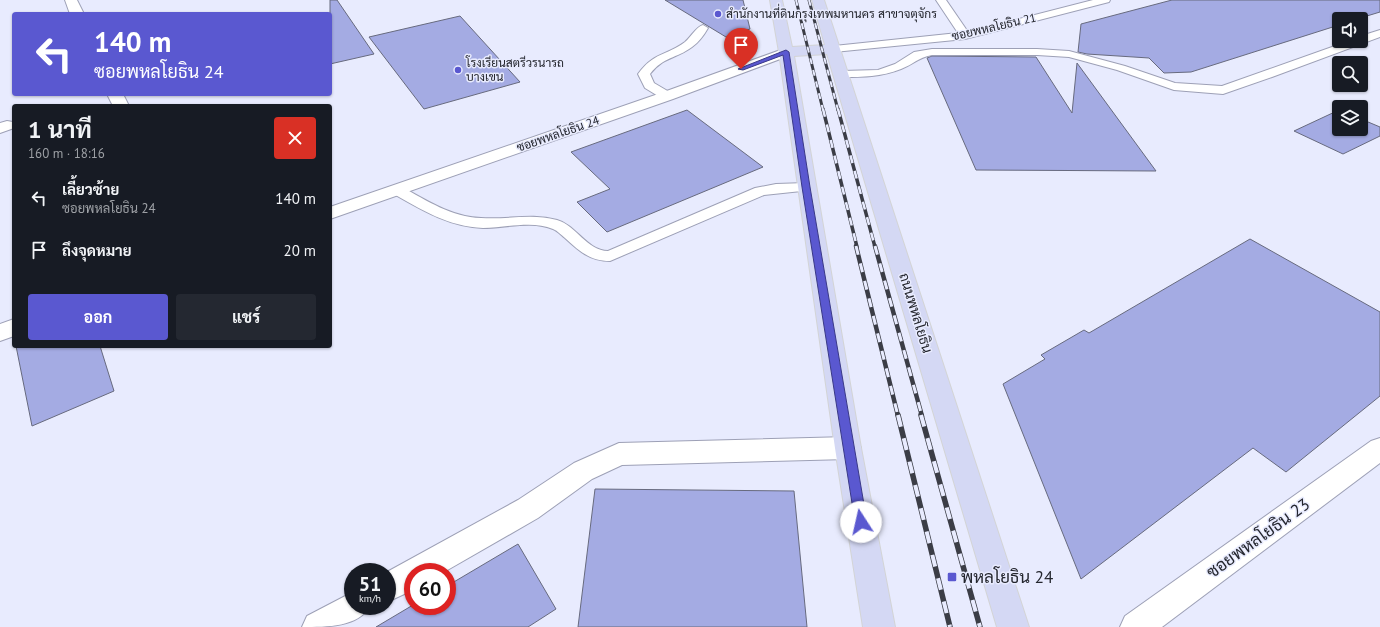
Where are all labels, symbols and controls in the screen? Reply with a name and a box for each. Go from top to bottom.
place label: สำนักงานที่ดินกรุงเทพมหานคร สาขาจตุจักร [726,3,937,23]
marker: สำนักงานที่ดินกรุงเทพมหานคร สาขาจตุจักร [713,9,723,19]
street label: ซอยพหลโยธิน 21 [950,9,1038,44]
map controls [1332,12,1368,136]
button: sound [1332,12,1368,48]
text: 140 m [94,23,171,60]
icon: left [28,28,80,80]
pin [724,28,758,69]
icon: arrive [730,34,752,56]
place label: โรงเรียนสตรีวรนารถ บางเขน [465,55,564,84]
button: search [1332,56,1368,92]
text: ซอยพหลโยธิน 24 [94,60,224,83]
marker: โรงเรียนสตรีวรนารถ บางเขน [453,65,463,75]
button: layers [1332,100,1368,136]
street label: ซอยพหลโยธิน 24 [515,112,602,155]
text: 1 นาที [28,114,92,145]
button: close [274,117,316,159]
text: 160 m · 18:16 [28,145,105,162]
text: เลี้ยวซ้าย [62,180,119,199]
icon: left [28,187,50,209]
text: 140 m [275,189,316,208]
text: ซอยพหลโยธิน 24 [62,200,156,217]
icon: arrive [28,239,50,261]
text: ถึงจุดหมาย [62,241,132,260]
text: 20 m [283,241,316,260]
street label: ถนนพหลโยธิน [895,271,937,355]
button: ออก [28,294,168,340]
button: แชร์ [176,294,316,340]
street label: ซอยพหลโยธิน 23 [1202,493,1314,583]
position arrow [840,501,882,543]
speed limit sign: 60 [404,563,456,615]
place label: พหลโยธิน 24 [961,566,1053,588]
text: 51 [359,571,381,597]
marker: พหลโยธิน 24 [946,571,958,583]
text: km/h [359,592,381,605]

